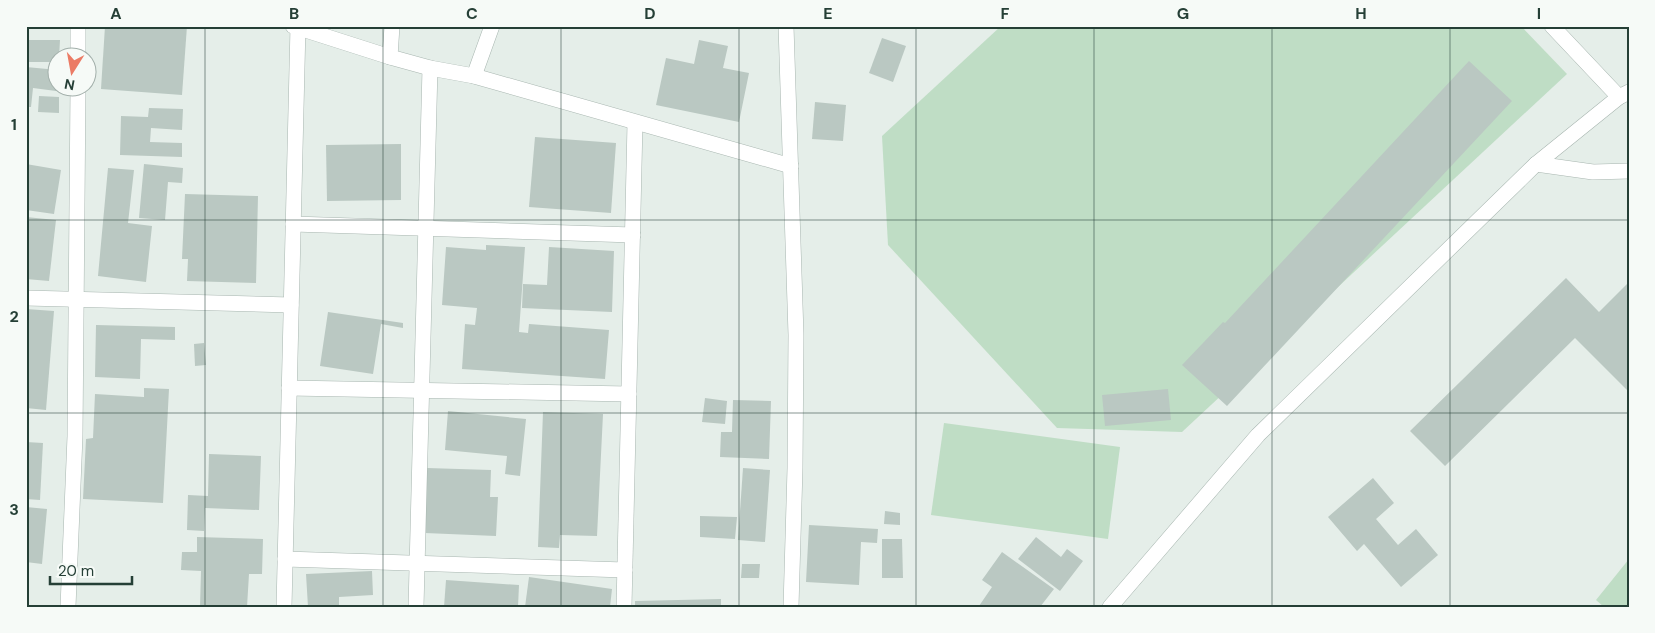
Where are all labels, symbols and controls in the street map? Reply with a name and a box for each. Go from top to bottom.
text: A [110,3,122,24]
text: B [289,3,299,24]
text: C [466,3,478,24]
text: D [644,3,656,24]
text: E [823,3,833,24]
text: F [1001,3,1010,24]
text: G [1177,3,1189,24]
text: H [1355,3,1367,24]
text: I [1537,3,1541,24]
north arrow [48,48,98,98]
text: N [63,75,76,95]
text: 1 [11,114,17,135]
text: 2 [9,306,19,327]
text: 3 [9,499,19,520]
scale bar [50,553,132,585]
text: 20 m [58,561,94,581]

